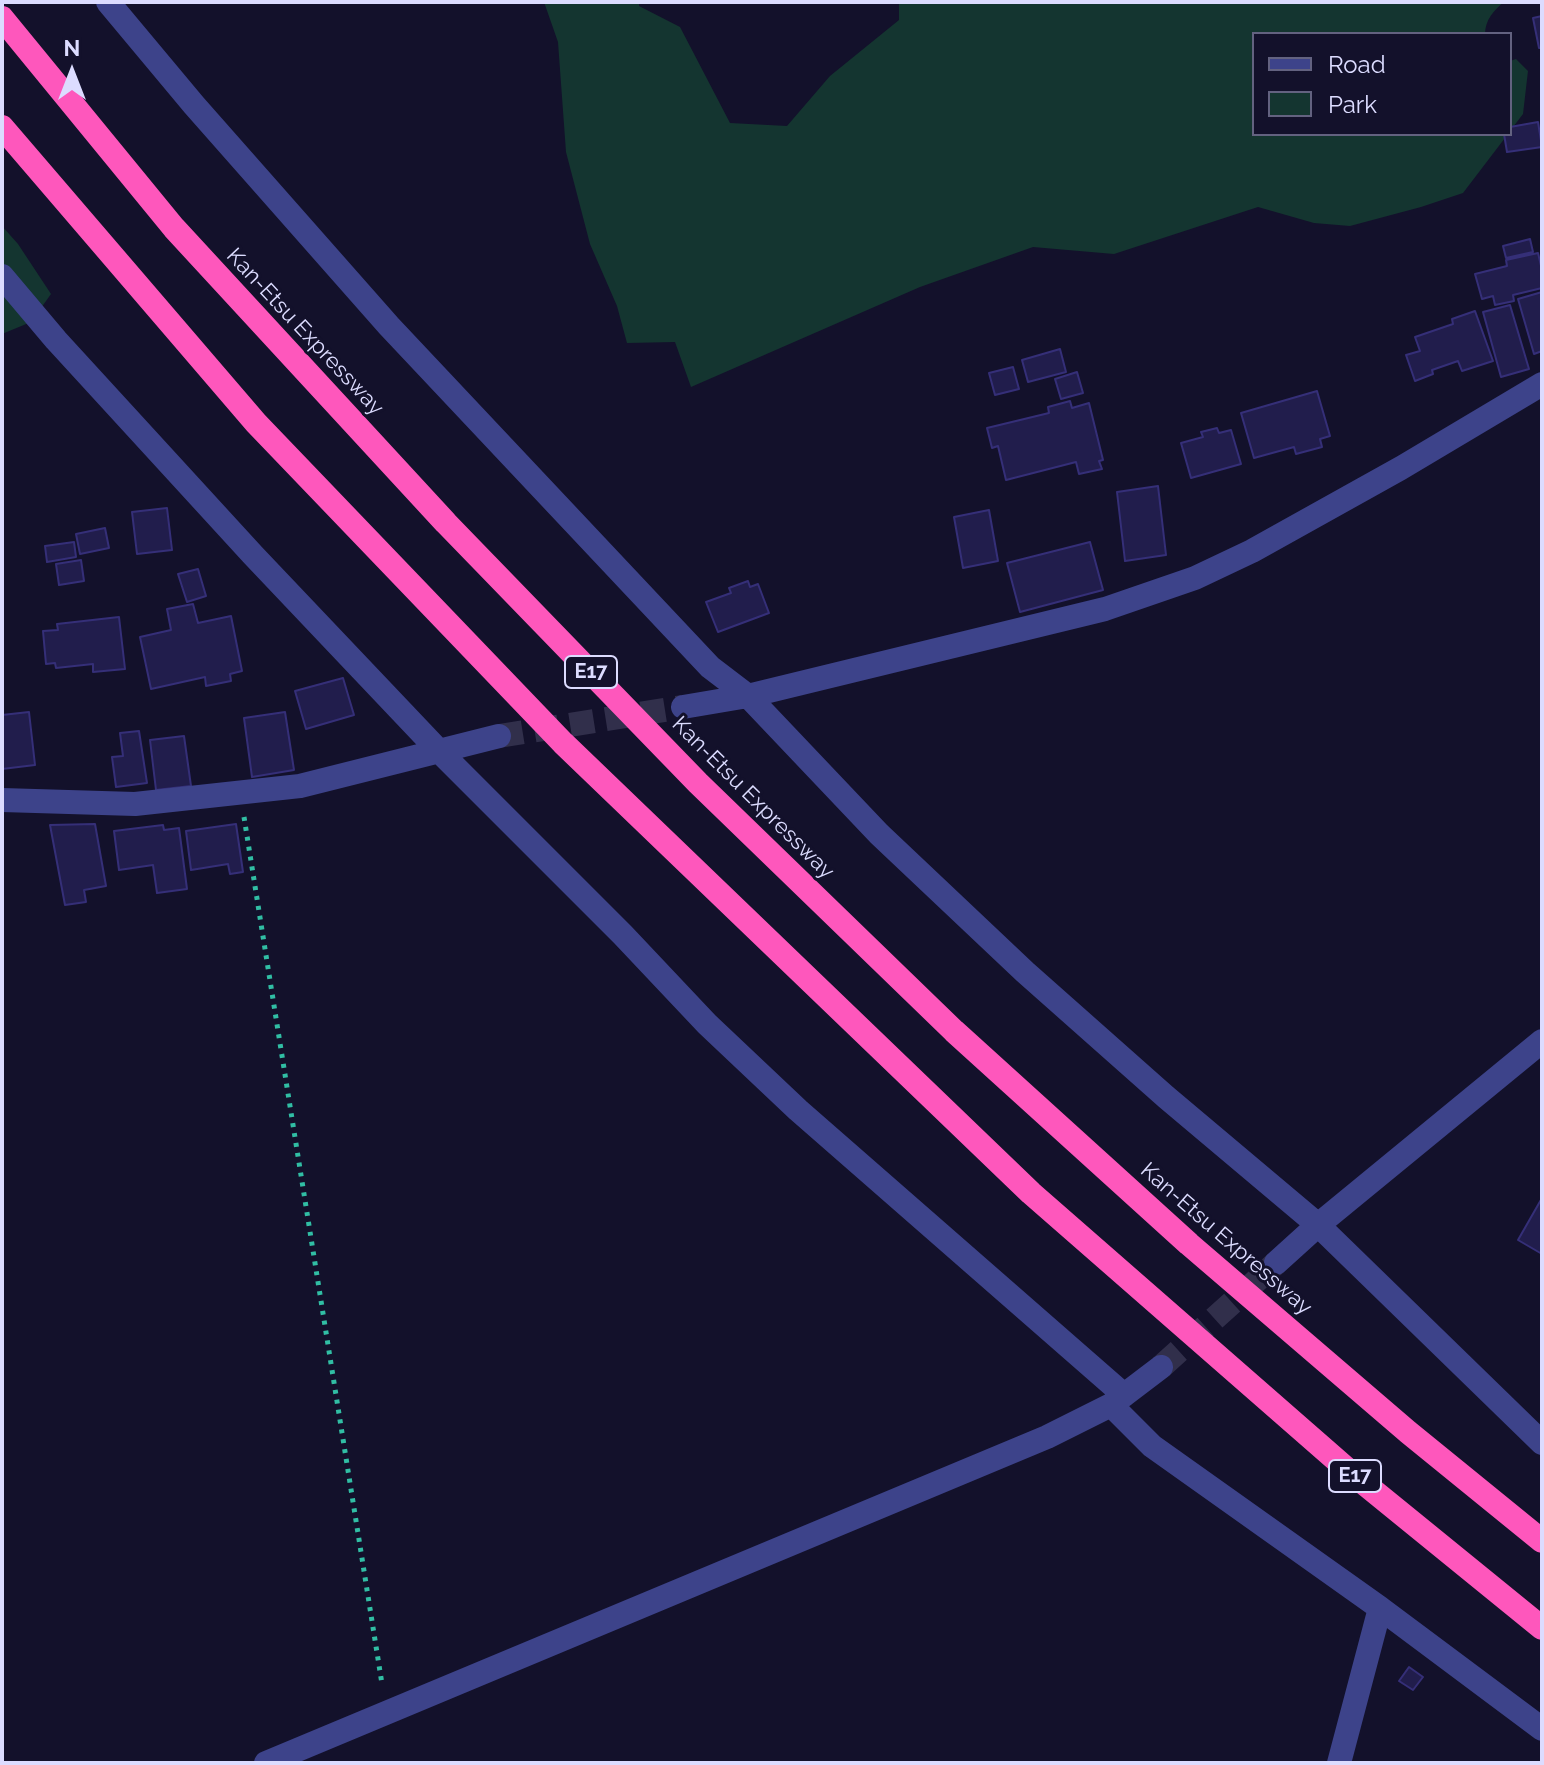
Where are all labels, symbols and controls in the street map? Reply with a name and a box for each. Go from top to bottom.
north arrow [32,32,112,112]
legend [1252,32,1512,136]
text: N [64,35,80,61]
text: Road [1328,50,1386,79]
text: Park [1328,90,1377,119]
street label: Kan-Etsu Expressway [221,243,389,421]
road number: E17 [565,656,617,688]
street label: Kan-Etsu Expressway [666,711,840,885]
street label: Kan-Etsu Expressway [1135,1157,1317,1321]
road number: E17 [1329,1460,1381,1492]

